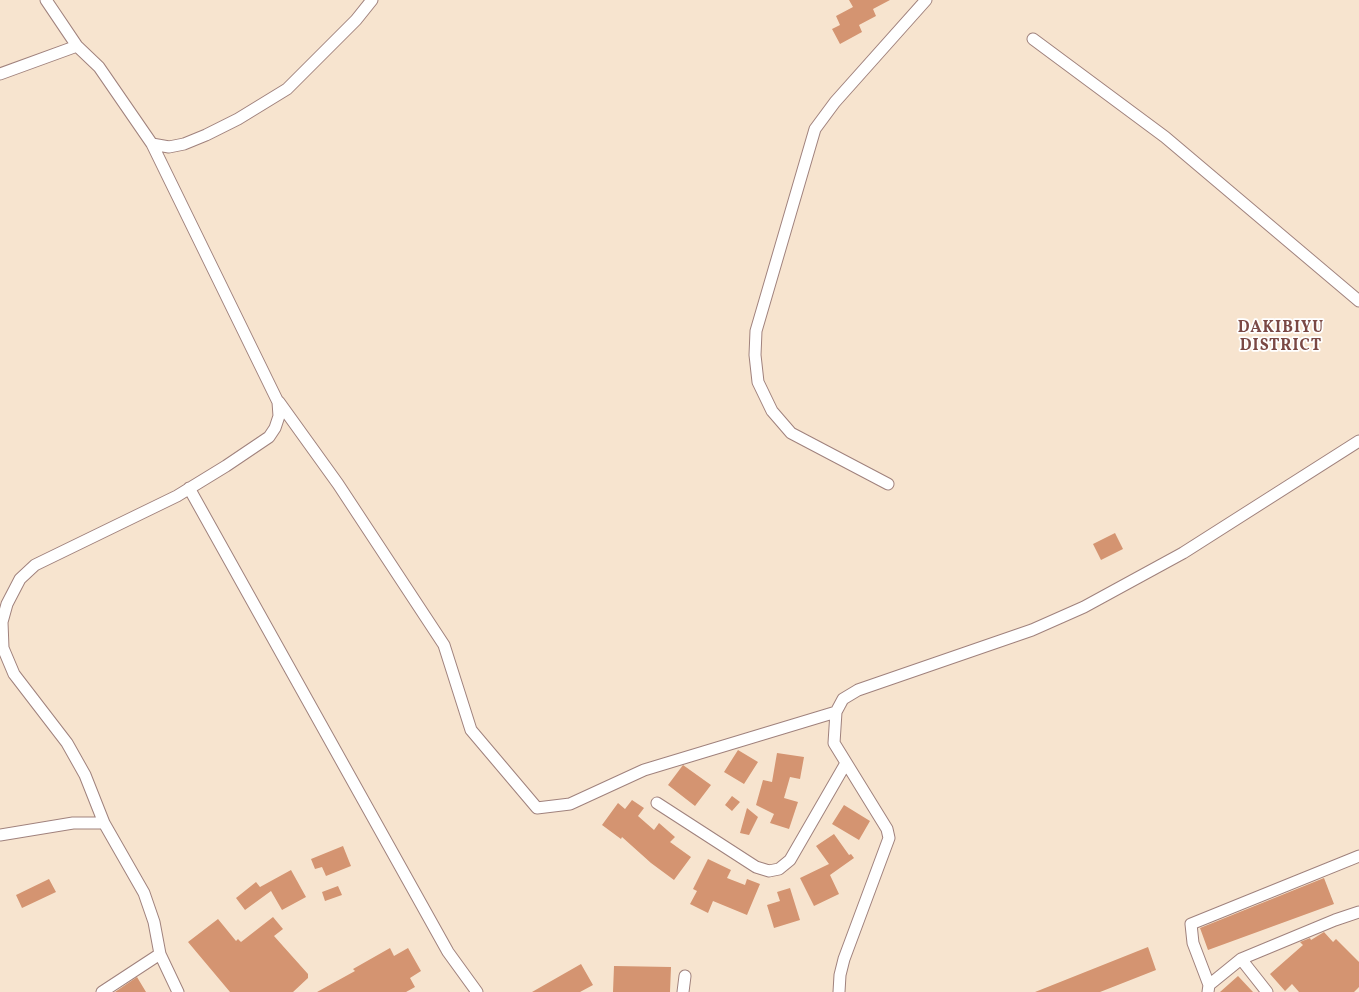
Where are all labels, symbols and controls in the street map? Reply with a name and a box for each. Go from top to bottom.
district label: DAKIBIYU DISTRICT [1238,319,1324,357]

